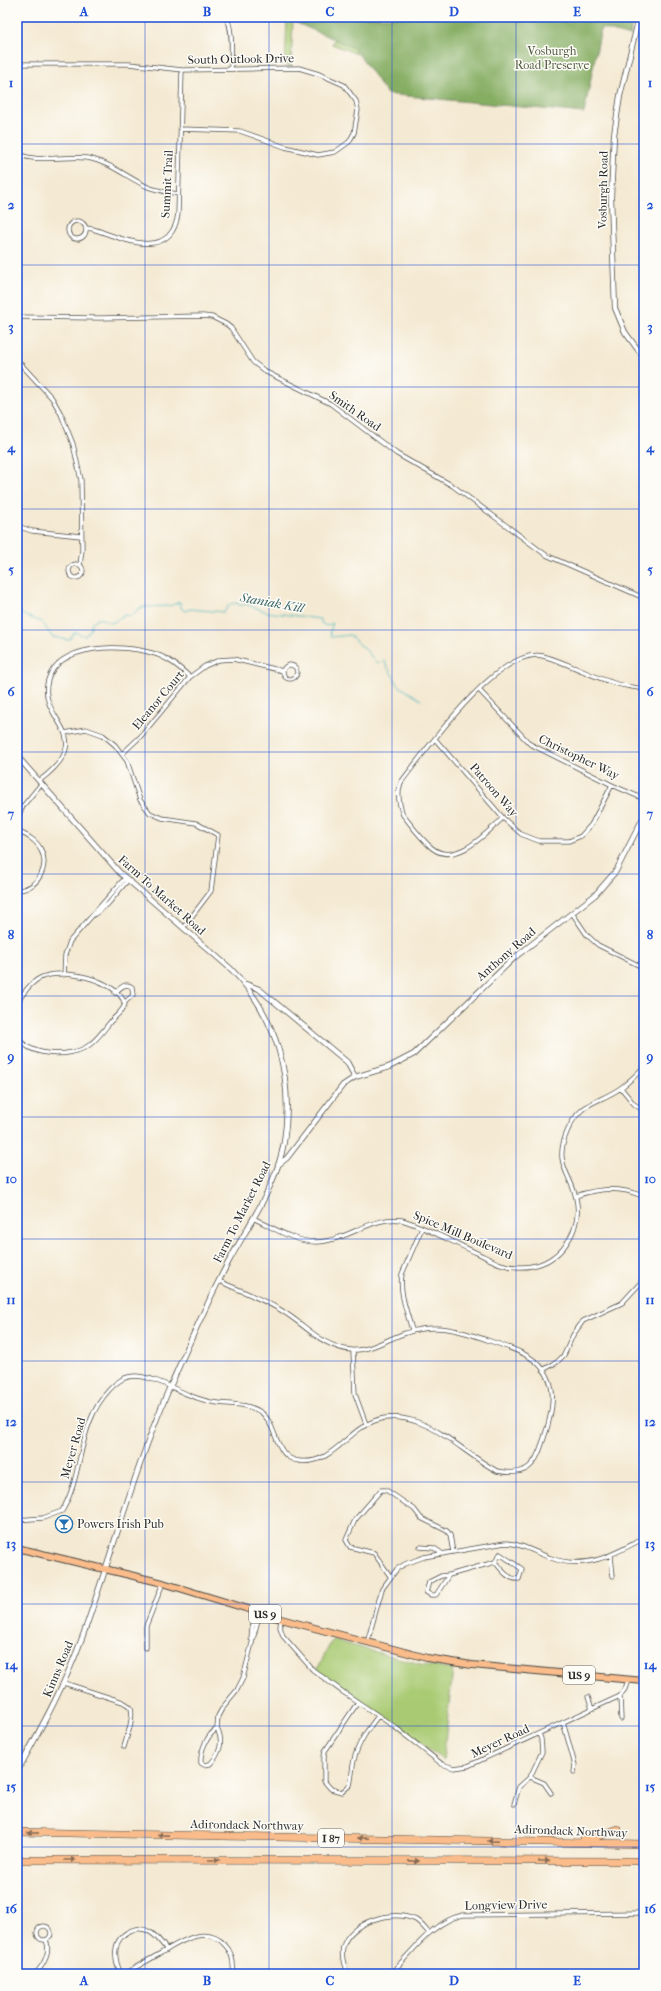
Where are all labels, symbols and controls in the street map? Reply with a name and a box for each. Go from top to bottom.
text: A [79,4,89,19]
text: B [203,4,212,19]
text: C [326,4,335,19]
text: D [449,4,459,19]
text: E [573,4,581,19]
park label: Vosburgh Road Preserve [515,44,589,72]
street label: South Outlook Drive [188,51,294,67]
text: 1 [9,75,14,90]
text: 1 [648,75,653,90]
street label: Summit Trail [158,149,176,218]
street label: Vosburgh Road [595,150,611,230]
text: 2 [8,197,15,212]
text: 2 [647,197,654,212]
text: 3 [8,319,14,335]
text: 3 [647,319,653,335]
street label: Smith Road [326,388,384,434]
text: 4 [6,440,16,456]
text: 4 [645,440,655,456]
text: 5 [8,562,14,577]
text: 5 [647,562,653,577]
water label: Staniak Kill [238,589,307,616]
street label: Eleanor Court [129,667,187,732]
text: 6 [7,684,15,699]
text: 6 [646,684,654,699]
street label: Christopher Way [537,731,622,783]
street label: Patroon Way [467,760,521,820]
text: 7 [7,806,15,821]
text: 7 [646,806,654,821]
street label: Farm To Market Road [116,852,209,938]
street label: Anthony Road [473,924,539,984]
text: 8 [8,927,15,942]
text: 8 [647,927,654,942]
text: 9 [7,1049,15,1065]
text: 9 [646,1049,654,1065]
street label: Farm To Market Road [210,1158,274,1265]
text: 10 [5,1171,17,1186]
text: 10 [644,1171,656,1186]
street label: Spice Mill Boulevard [411,1208,515,1262]
text: 11 [6,1292,16,1307]
text: 11 [645,1292,655,1307]
text: 12 [5,1414,17,1429]
text: 12 [644,1414,656,1429]
street label: Meyer Road [58,1415,89,1480]
bar icon: Powers Irish Pub [54,1514,74,1534]
place label: Powers Irish Pub [77,1517,164,1531]
text: 13 [6,1536,16,1552]
text: 13 [645,1536,655,1552]
road number: US 9 [249,1605,281,1623]
street label: Kinns Road [40,1638,76,1699]
text: 14 [5,1657,18,1673]
text: 14 [644,1657,657,1673]
road number: US 9 [563,1666,595,1684]
street label: Meyer Road [468,1721,532,1761]
text: 15 [6,1779,16,1794]
text: 15 [645,1779,655,1794]
street label: Adirondack Northway [189,1817,304,1833]
street label: Adirondack Northway [513,1822,628,1840]
one-way arrow [27,1829,39,1836]
road number: I 87 [318,1829,344,1847]
one-way arrow [156,1832,169,1838]
one-way arrow [356,1835,369,1841]
one-way arrow [487,1837,499,1844]
one-way arrow [64,1857,77,1863]
one-way arrow [208,1857,221,1863]
one-way arrow [408,1858,421,1864]
one-way arrow [538,1858,551,1864]
street label: Longview Drive [464,1897,548,1913]
text: 16 [5,1901,18,1916]
text: 16 [644,1901,657,1916]
text: A [79,1973,89,1988]
text: B [203,1973,212,1988]
text: C [326,1973,335,1988]
text: D [449,1973,459,1988]
text: E [573,1973,581,1988]

